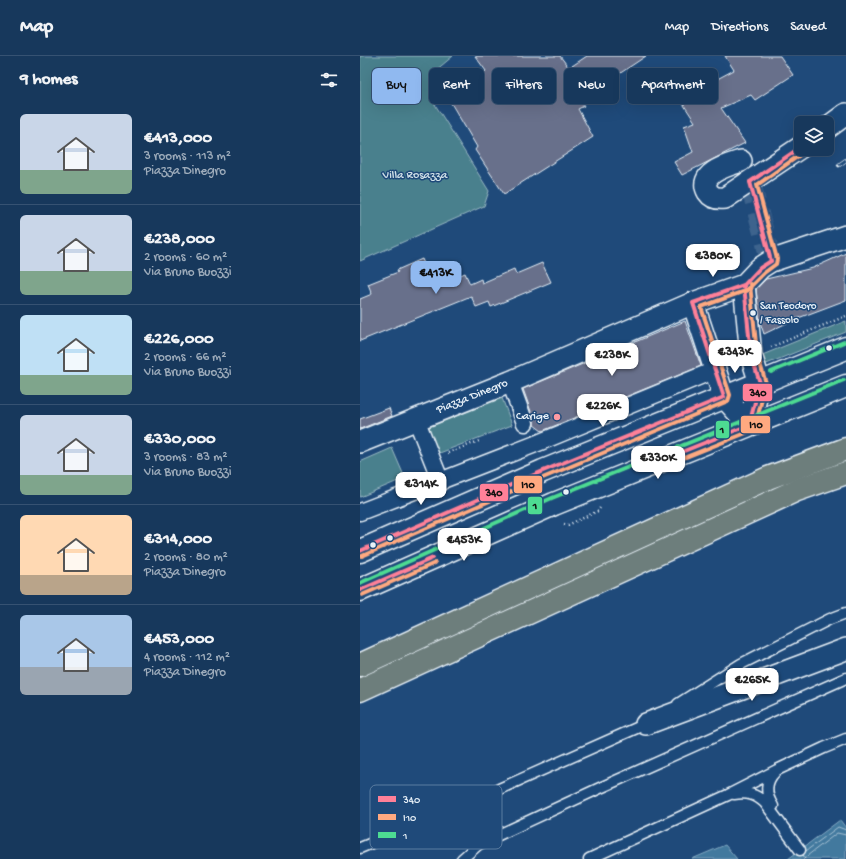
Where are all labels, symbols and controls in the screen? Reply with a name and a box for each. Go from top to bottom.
text: Map [20,16,53,39]
text: Map [665,19,689,36]
text: Directions [711,19,768,36]
text: Saved [790,19,826,36]
chip: Buy [372,68,421,104]
chip: Rent [429,68,484,104]
chip: Filters [492,68,556,104]
chip: New [564,68,619,104]
chip: Apartment [627,68,718,104]
icon: filters [318,69,340,91]
text: 9 homes [20,70,78,90]
map controls [794,116,834,156]
button: layers [794,116,834,156]
text: €413,000 [144,129,212,149]
icon: home [52,130,100,178]
text: 3 rooms · 113 m² [144,149,231,164]
text: Piazza Dinegro [144,164,226,179]
park label: Villa Rosazza [382,169,448,183]
text: €238,000 [144,230,215,250]
icon: home [52,231,100,279]
pin: €380K [685,244,741,278]
text: €380K [695,249,731,264]
text: 2 rooms · 60 m² [144,250,227,265]
pin: €413K [408,261,464,295]
text: Via Bruno Buozzi [144,265,231,280]
text: €413K [419,266,453,281]
place label: San Teodoro / Fassolo [760,301,817,327]
marker: San Teodoro / Fassolo [748,308,758,318]
text: €226,000 [144,330,214,350]
icon: home [52,331,100,379]
pin: €343K [707,340,763,374]
pin: €238K [584,343,640,377]
unlabelled marker [824,343,834,353]
text: €343K [718,345,752,360]
text: €238K [594,348,630,363]
text: 2 rooms · 66 m² [144,350,226,365]
text: Via Bruno Buozzi [144,365,231,380]
street label: Piazza Dinegro [434,377,510,418]
line badge: 340 [742,383,773,402]
text: 340 [748,388,767,400]
pin: €226K [575,394,631,428]
text: €226K [586,399,620,414]
place label: Carige [516,410,550,424]
marker: Carige [552,412,562,422]
line badge: I10 [740,415,771,434]
line badge: 1 [715,420,730,439]
text: I10 [749,420,763,432]
text: 1 [719,425,724,437]
text: €330,000 [144,430,216,450]
icon: home [52,431,100,479]
pin: €330K [630,446,686,480]
text: 3 rooms · 83 m² [144,450,228,465]
text: €330K [640,451,676,466]
text: Via Bruno Buozzi [144,465,231,480]
pin: €314K [393,472,449,506]
line badge: I10 [513,475,543,494]
text: €314K [404,477,438,492]
text: I10 [521,480,535,492]
line badge: 340 [479,483,509,502]
unlabelled marker [561,487,571,497]
text: 340 [484,488,503,500]
line badge: 1 [527,496,543,515]
text: 1 [532,501,537,513]
pin: €453K [436,528,492,562]
text: €314,000 [144,530,212,550]
icon: home [52,531,100,579]
unlabelled marker [385,533,395,543]
text: €453K [447,533,481,548]
unlabelled marker [368,540,378,550]
text: 2 rooms · 80 m² [144,550,228,565]
text: Piazza Dinegro [144,565,226,580]
text: €453,000 [144,630,214,650]
icon: home [52,631,100,679]
text: 4 rooms · 112 m² [144,650,230,665]
text: Piazza Dinegro [144,665,226,680]
pin: €265K [724,668,780,702]
text: €265K [735,673,769,688]
legend [370,785,502,849]
text: 340 [402,795,420,807]
text: I10 [403,813,416,825]
text: 1 [402,831,407,843]

